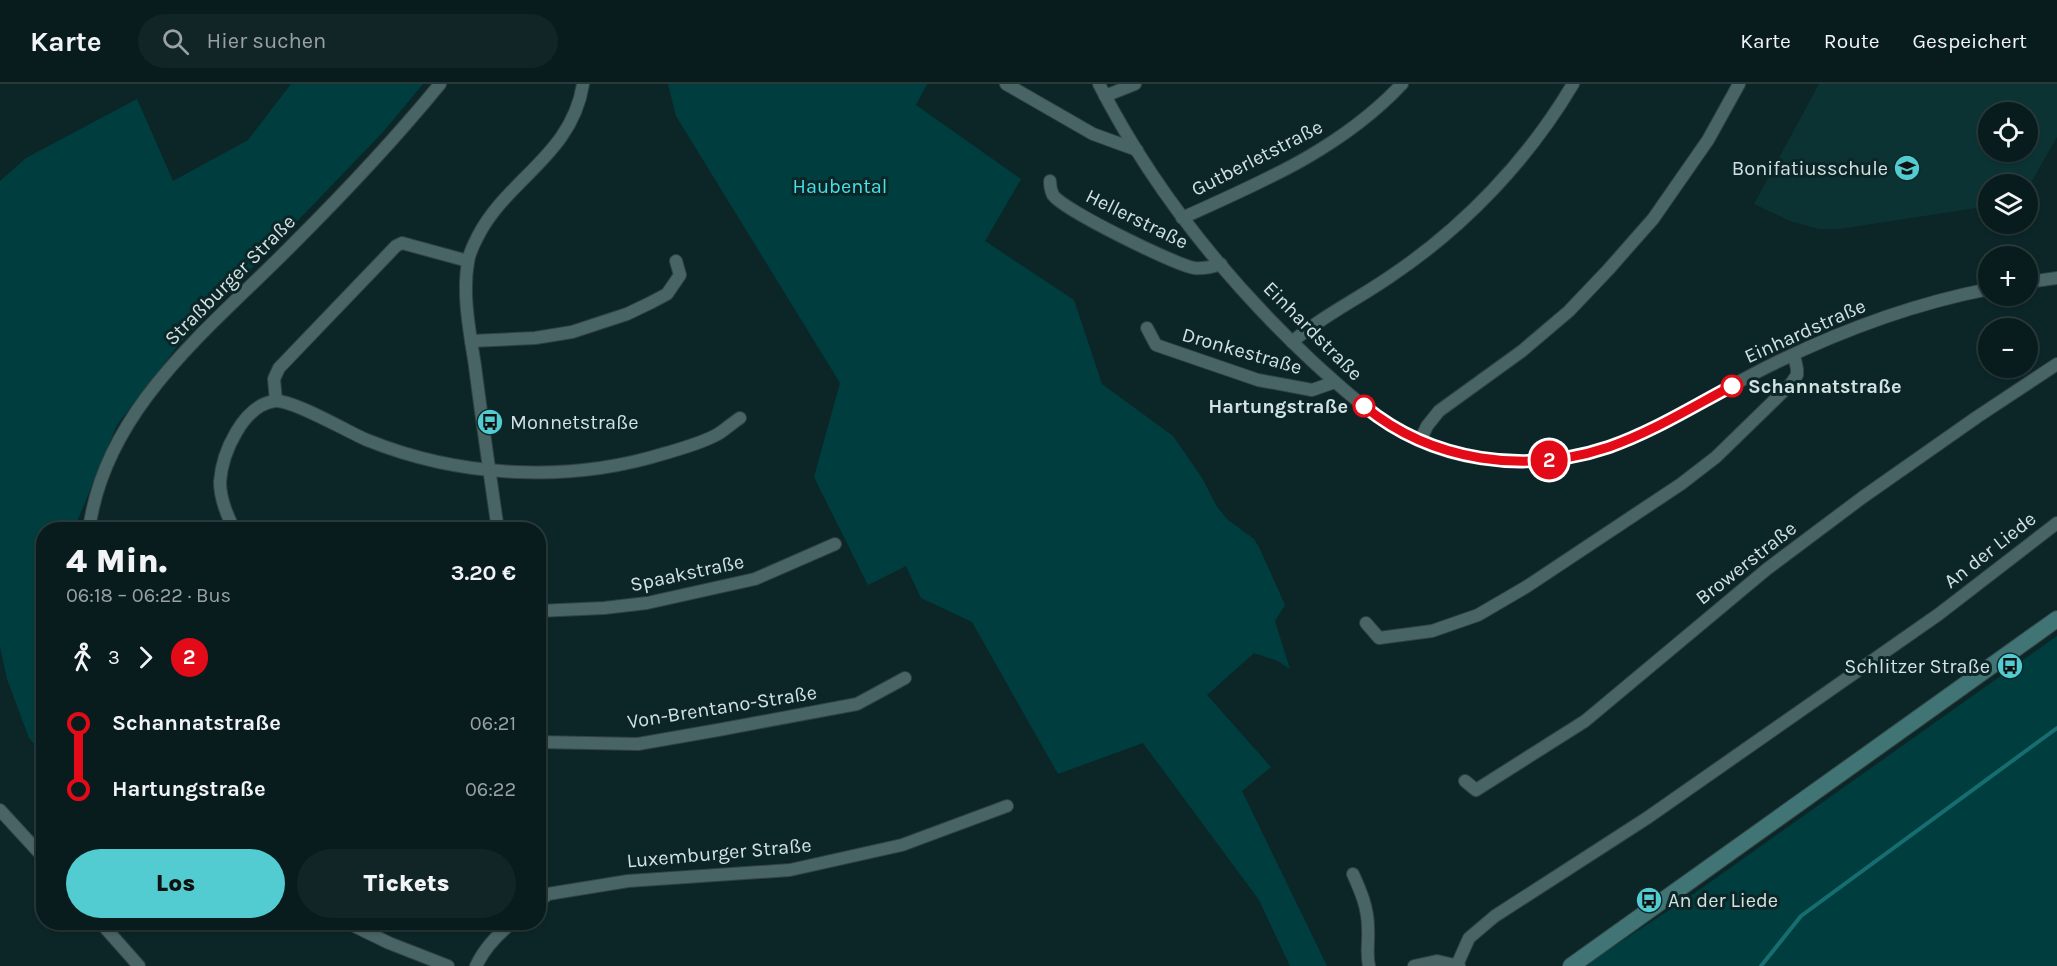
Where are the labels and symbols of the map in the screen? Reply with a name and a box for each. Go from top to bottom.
street label: Gutberletstraße [1188,115,1326,201]
school or university icon: Bonifatiusschule [1892,153,1922,183]
place label: Bonifatiusschule [1732,157,1888,180]
park label: Haubental [793,175,887,198]
street label: Hellerstraße [1082,184,1192,254]
street label: Straßburger Straße [160,210,300,350]
street label: Einhardstraße [1259,277,1367,385]
street label: Einhardstraße [1741,294,1869,368]
street label: Dronkestraße [1179,323,1305,379]
marker: Schannatstraße [1721,375,1743,397]
place label: Schannatstraße [1748,375,1902,398]
place label: Hartungstraße [1208,395,1348,418]
marker: Hartungstraße [1353,395,1375,417]
bus stop icon: Monnetstraße [475,407,505,437]
place label: Monnetstraße [510,411,639,434]
line badge: 2 [1530,440,1568,479]
street label: An der Liede [1940,507,2040,593]
street label: Browerstraße [1691,517,1801,609]
street label: Spaakstraße [628,550,746,596]
bus stop icon: Schlitzer Straße [1995,651,2025,681]
place label: Schlitzer Straße [1844,655,1990,678]
street label: Von-Brentano-Straße [626,681,818,733]
street label: Luxemburger Straße [626,833,812,873]
bus stop icon: An der Liede [1634,885,1664,915]
place label: An der Liede [1668,889,1778,912]

